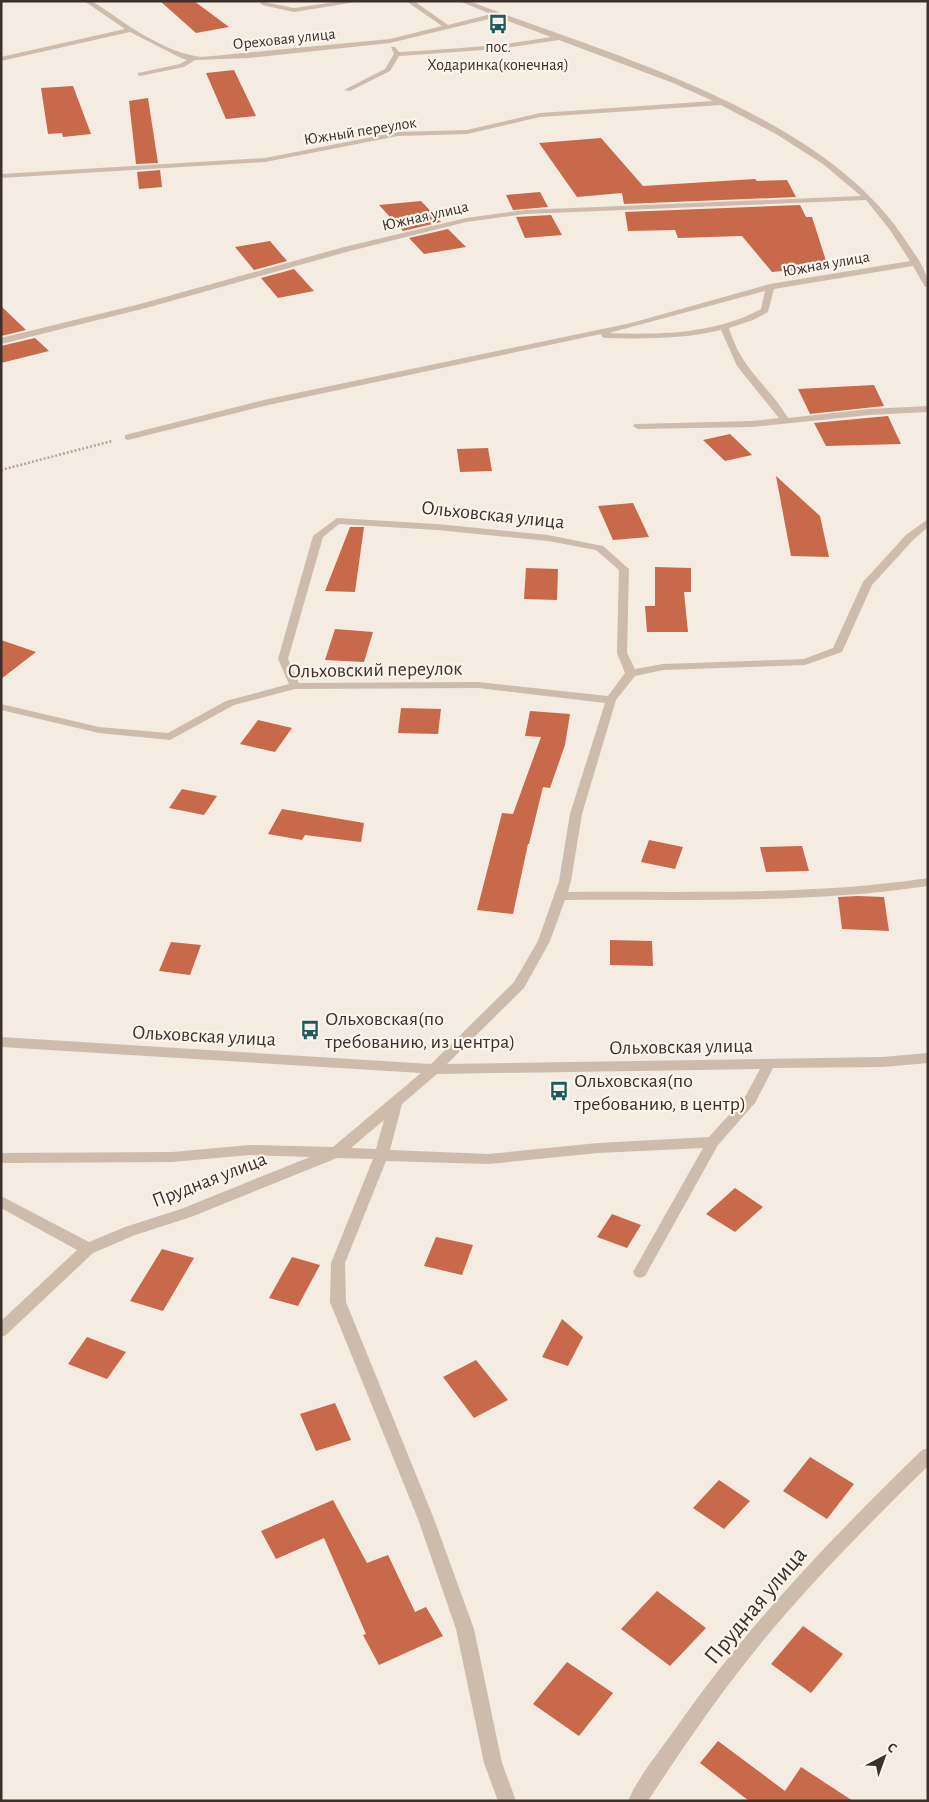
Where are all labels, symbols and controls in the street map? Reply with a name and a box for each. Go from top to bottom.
bus stop icon: пос. Ходаринка(конечная) [487,13,509,35]
street label: Ореховая улица [232,26,336,53]
place label: пос. Ходаринка(конечная) [427,39,569,73]
street label: Южный переулок [303,114,418,149]
street label: Южная улица [380,198,470,235]
street label: Южная улица [781,248,871,281]
street label: Ольховская улица [420,498,566,532]
street label: Ольховский переулок [288,658,462,682]
place label: Ольховская(по требованию, из центра) [324,1009,515,1052]
bus stop icon: Ольховская(по требованию, из центра) [299,1019,321,1041]
street label: Ольховская улица [132,1022,276,1050]
street label: Ольховская улица [609,1036,753,1058]
place label: Ольховская(по требованию, в центр) [573,1071,746,1114]
bus stop icon: Ольховская(по требованию, в центр) [548,1080,570,1102]
street label: Прудная улица [149,1149,269,1211]
street label: Прудная улица [700,1542,812,1669]
north arrow [859,1732,909,1782]
text: С [884,1740,900,1756]

